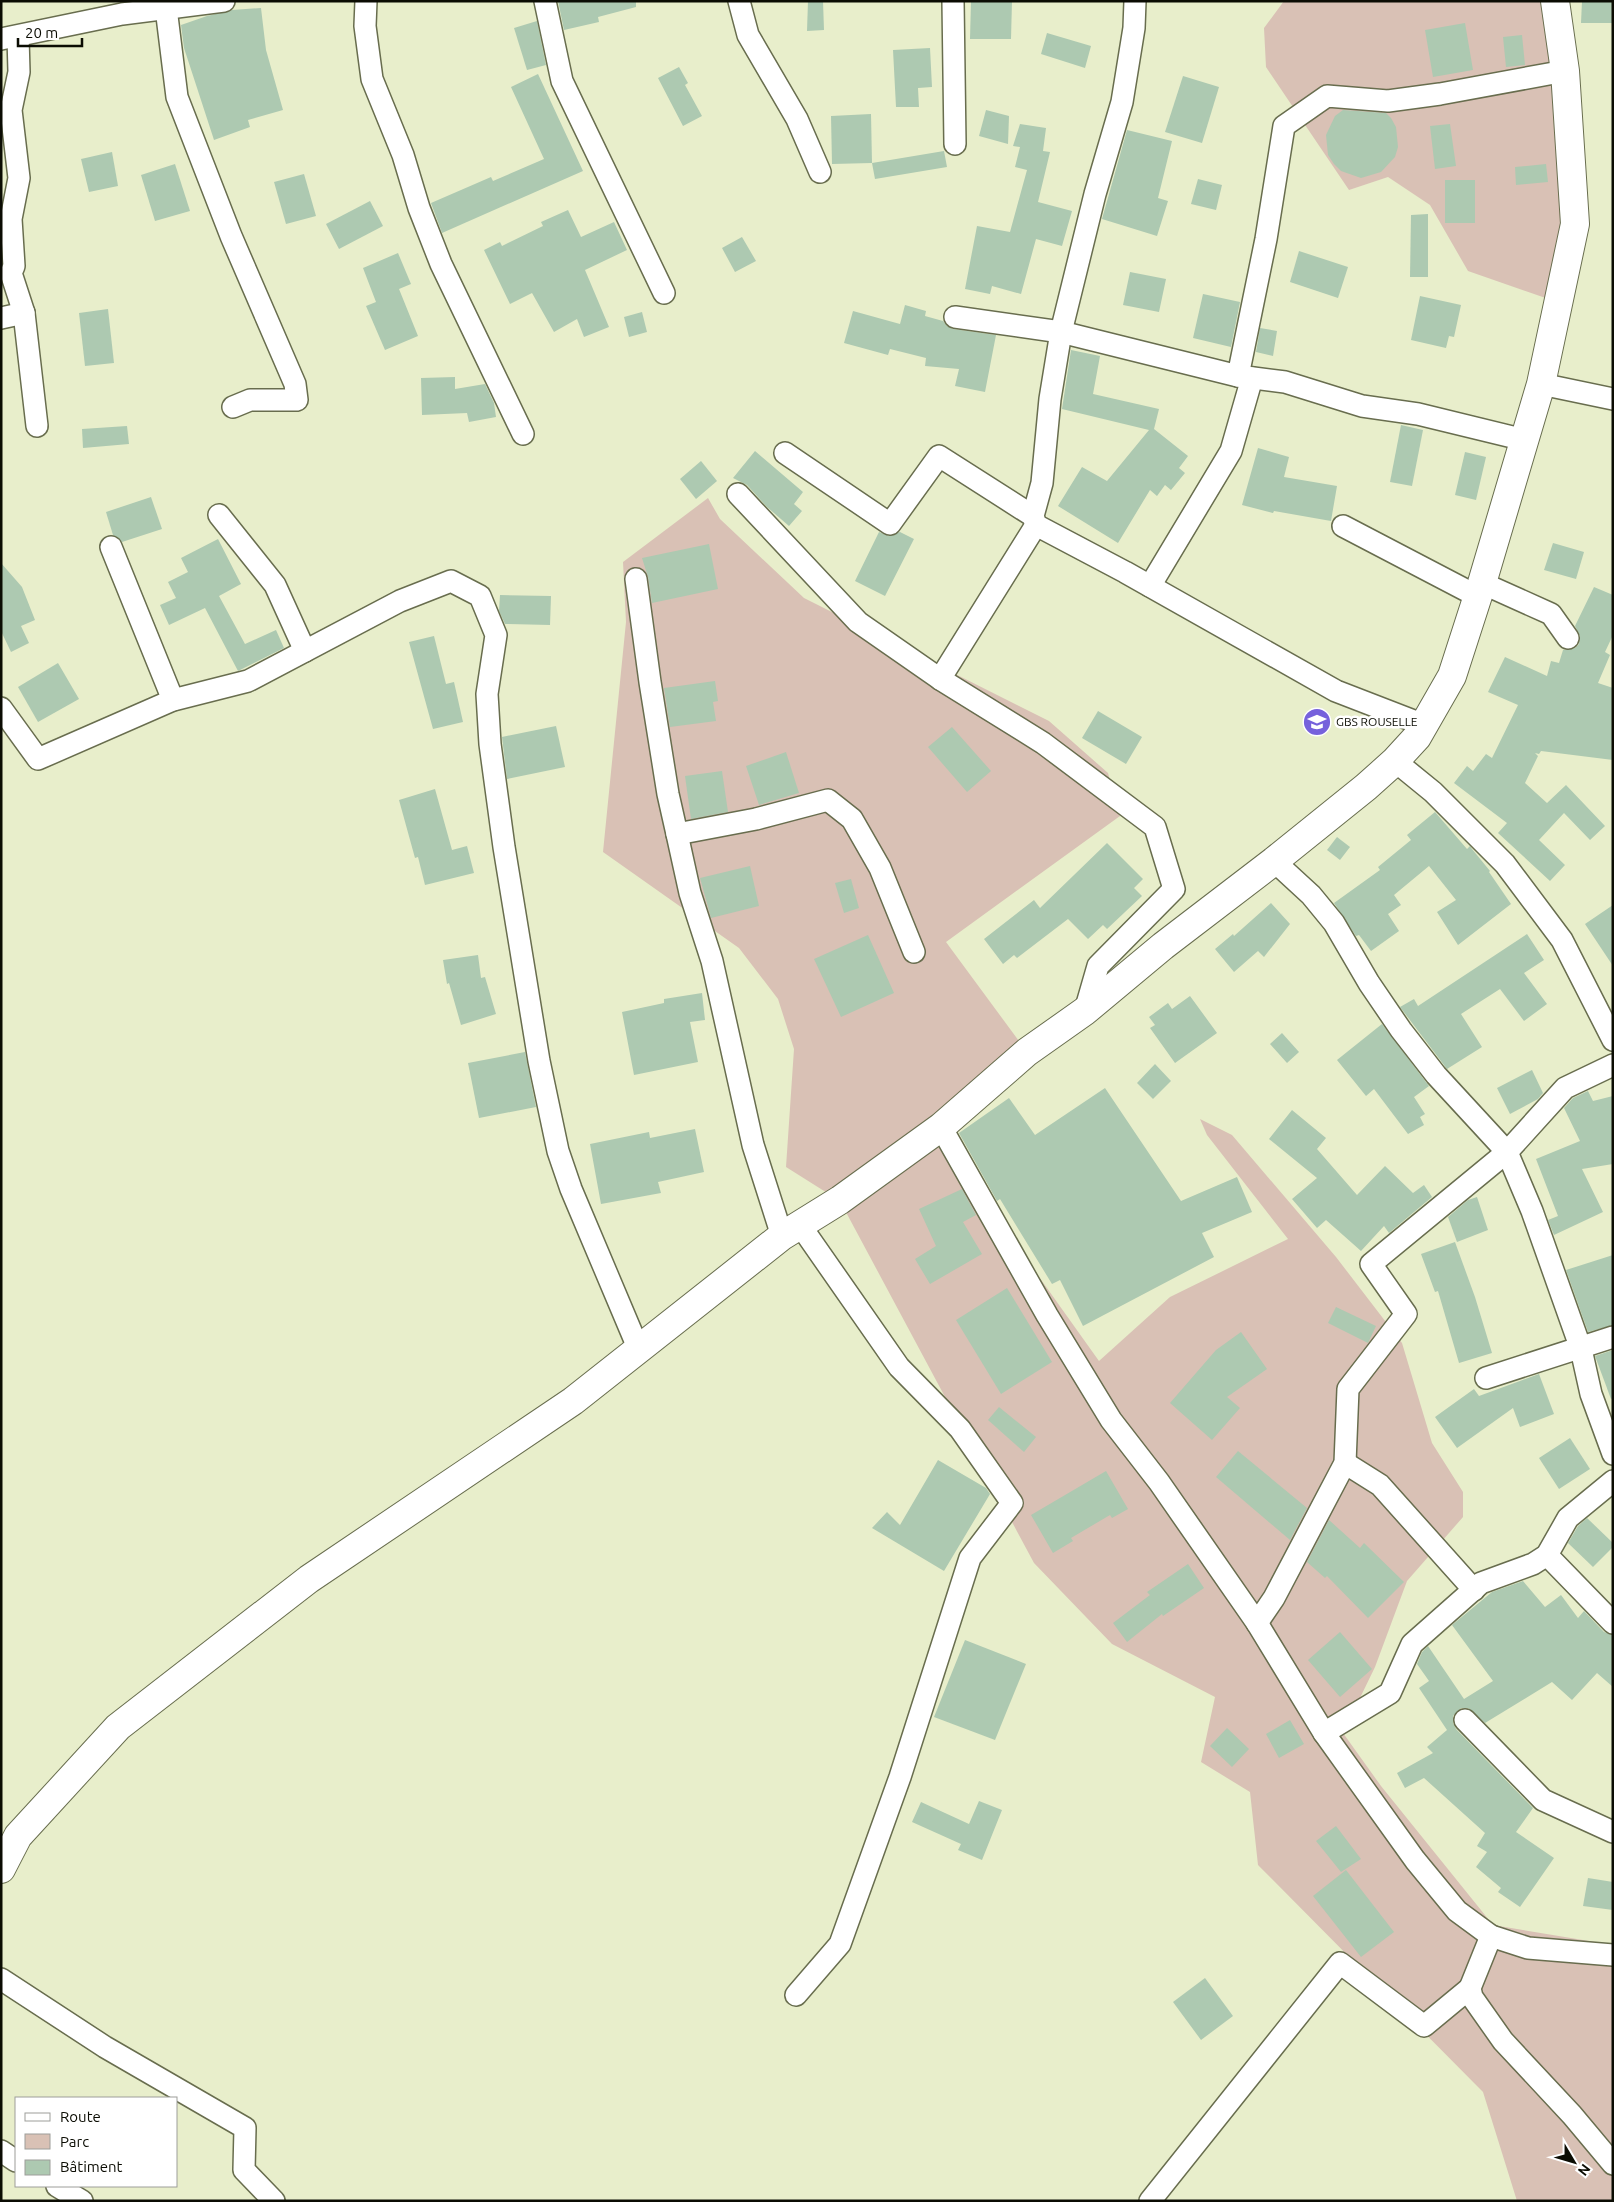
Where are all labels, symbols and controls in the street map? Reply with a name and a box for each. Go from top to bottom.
scale bar [18,15,81,47]
text: 20 m [25,24,58,41]
school or university icon: GBS ROUSELLE [1302,707,1332,737]
place label: GBS ROUSELLE [1336,715,1418,728]
legend [15,2097,178,2187]
text: Route [60,2108,101,2125]
text: Parc [60,2133,89,2150]
north arrow [1549,2137,1599,2187]
text: Bâtiment [60,2158,123,2175]
text: N [1575,2161,1594,2179]

